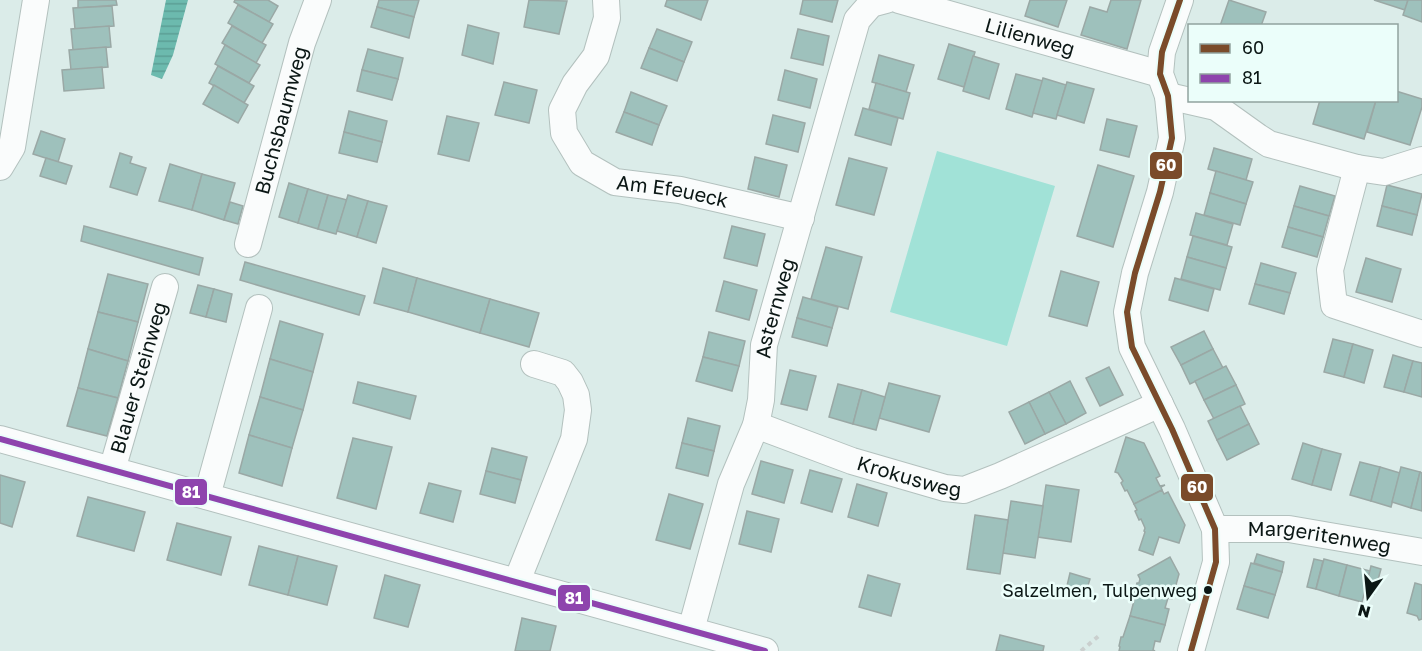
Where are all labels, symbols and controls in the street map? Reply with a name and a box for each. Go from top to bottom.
street label: Lilienweg [982,12,1078,60]
legend [1188,24,1398,102]
text: 60 [1242,36,1264,58]
street label: Buchsbaumweg [249,43,312,197]
text: 81 [1242,66,1262,88]
line badge: 60 [1149,151,1183,180]
text: 60 [1156,155,1176,175]
street label: Am Efeueck [615,169,731,212]
street label: Asternweg [750,255,799,359]
street label: Blauer Steinweg [104,299,171,456]
street label: Krokusweg [854,450,963,501]
line badge: 60 [1180,473,1214,502]
text: 60 [1187,477,1207,497]
line badge: 81 [174,478,208,506]
text: 81 [182,482,200,502]
street label: Margeritenweg [1248,515,1393,557]
north arrow [1338,567,1398,627]
place label: Salzelmen, Tulpenweg [1002,579,1197,601]
line badge: 81 [557,584,591,612]
marker: Salzelmen, Tulpenweg [1202,584,1214,596]
text: 81 [565,588,583,608]
text: N [1356,600,1373,623]

